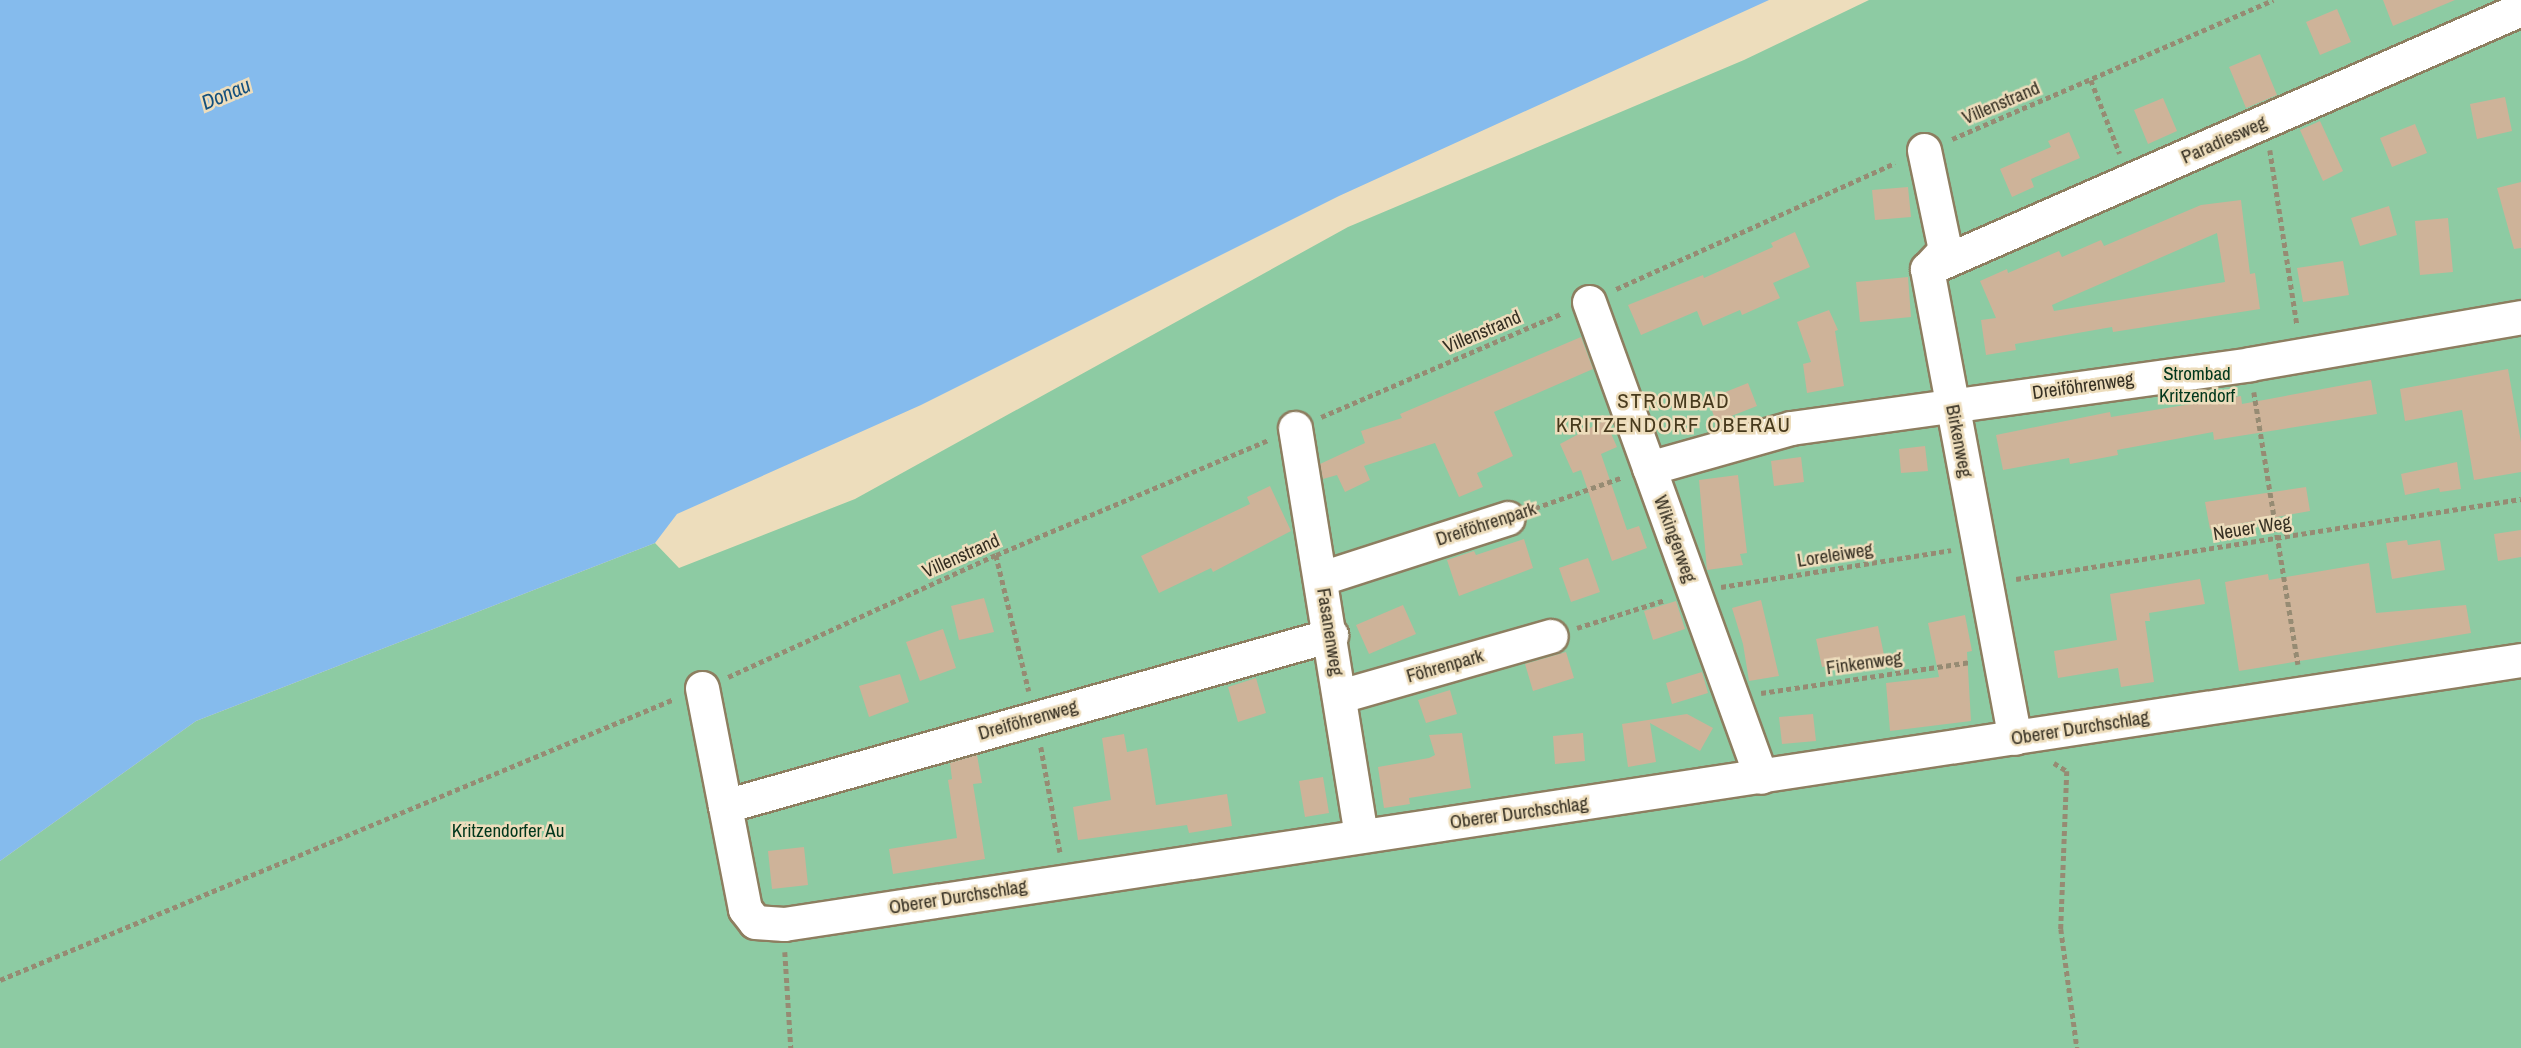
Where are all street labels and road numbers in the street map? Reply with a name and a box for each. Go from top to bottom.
street label: Villenstrand [1959,76,2043,130]
street label: Paradiesweg [2178,111,2270,169]
street label: Villenstrand [1440,305,1524,359]
street label: Dreiföhrenweg [2031,368,2135,404]
street label: Birkenweg [1941,403,1977,479]
street label: Wikingerweg [1649,492,1701,586]
street label: Dreiföhrenpark [1433,497,1539,551]
street label: Neuer Weg [2211,511,2293,545]
street label: Villenstrand [919,529,1003,583]
street label: Loreleiweg [1796,538,1874,572]
street label: Fasanenweg [1312,587,1348,677]
street label: Föhrenpark [1404,644,1486,688]
street label: Finkenweg [1825,646,1903,680]
street label: Dreiföhrenweg [976,695,1080,745]
street label: Oberer Durchschlag [2009,706,2151,750]
street label: Oberer Durchschlag [1448,792,1590,834]
street label: Oberer Durchschlag [887,875,1029,919]

